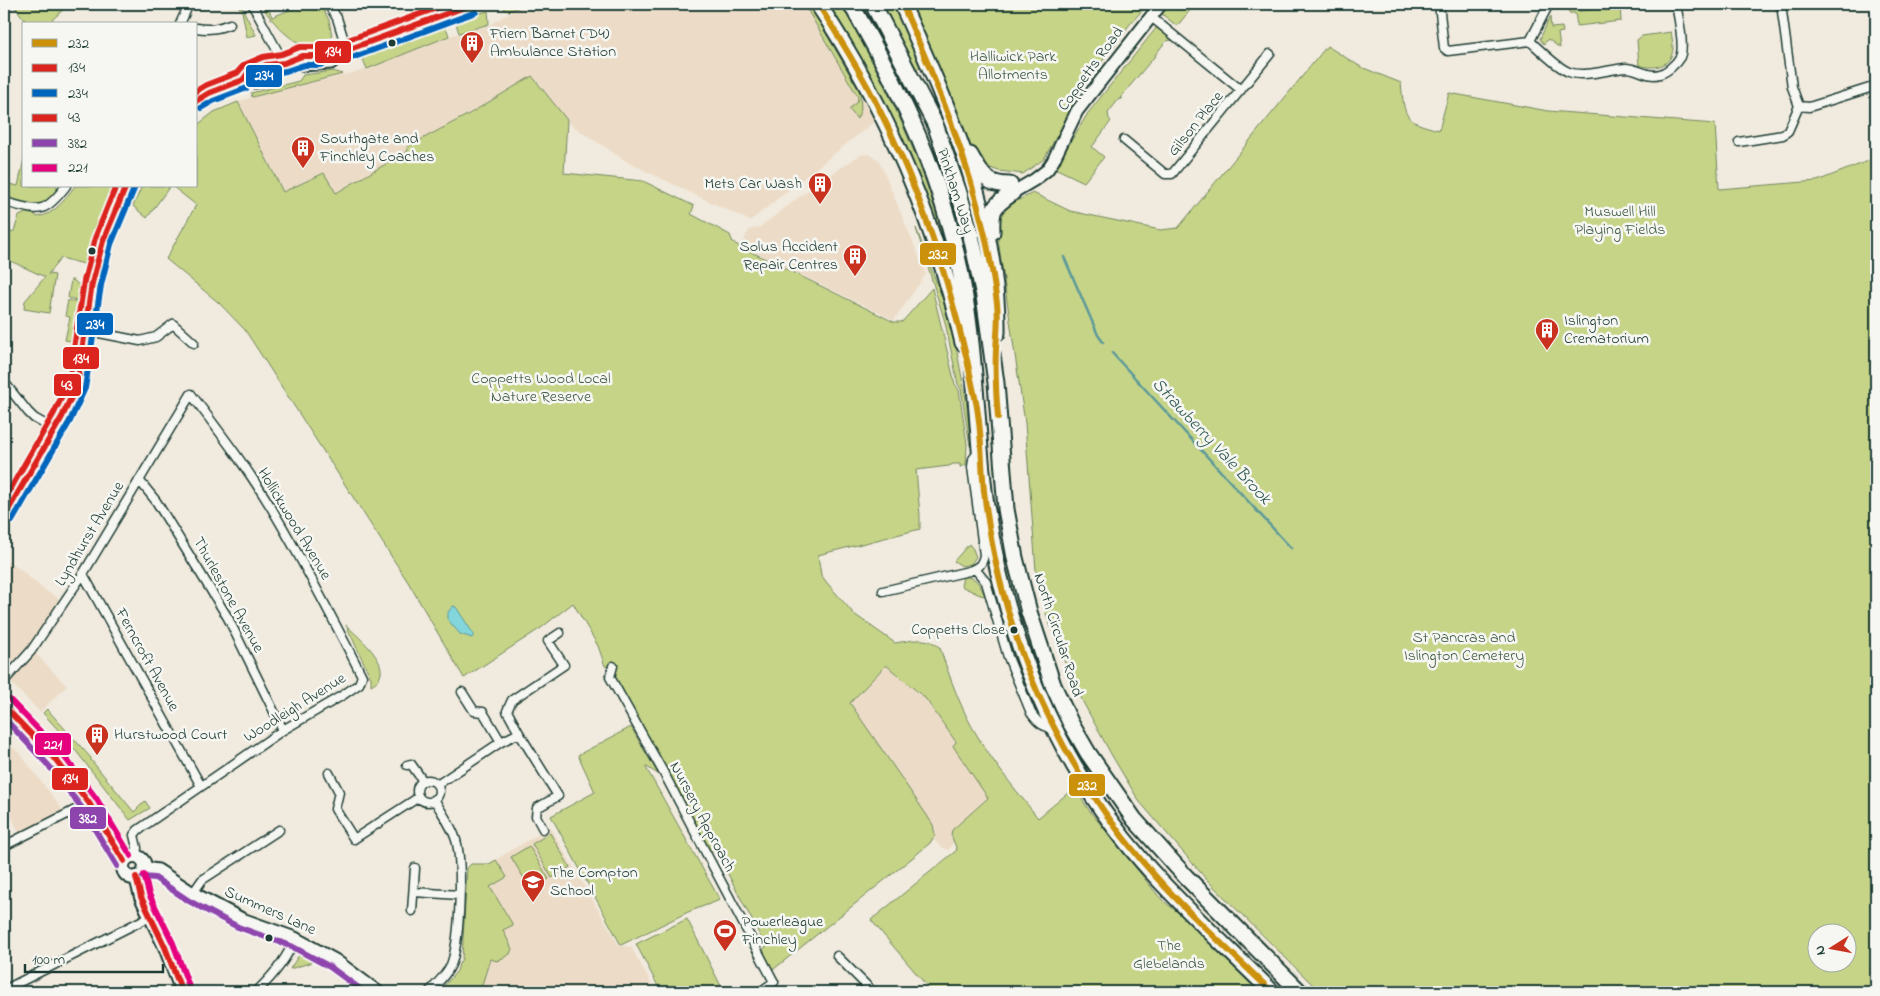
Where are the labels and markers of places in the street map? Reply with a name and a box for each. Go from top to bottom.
place label: Friern Barnet (D4) Ambulance Station [489,22,616,64]
building icon: Friern Barnet (D4) Ambulance Station [459,30,485,64]
unlabelled marker [387,38,397,48]
place label: Southgate and Finchley Coaches [319,127,434,169]
building icon: Southgate and Finchley Coaches [290,135,316,169]
building icon: Mets Car Wash [807,171,833,205]
place label: Mets Car Wash [704,172,802,196]
place label: Solus Accident Repair Centres [740,235,839,277]
building icon: Solus Accident Repair Centres [842,243,868,277]
unlabelled marker [87,246,97,256]
place label: Islington Crematorium [1564,309,1649,351]
building icon: Islington Crematorium [1534,317,1560,351]
place label: Coppetts Close [912,619,1005,641]
marker: Coppetts Close [1009,625,1019,635]
building icon: Hurstwood Court [84,722,110,756]
place label: Hurstwood Court [114,723,228,747]
place label: The Compton School [550,861,638,903]
school or university icon: The Compton School [520,869,546,903]
place label: Powerleague Finchley [741,910,824,952]
sports icon: Powerleague Finchley [712,918,738,952]
unlabelled marker [264,933,274,943]

